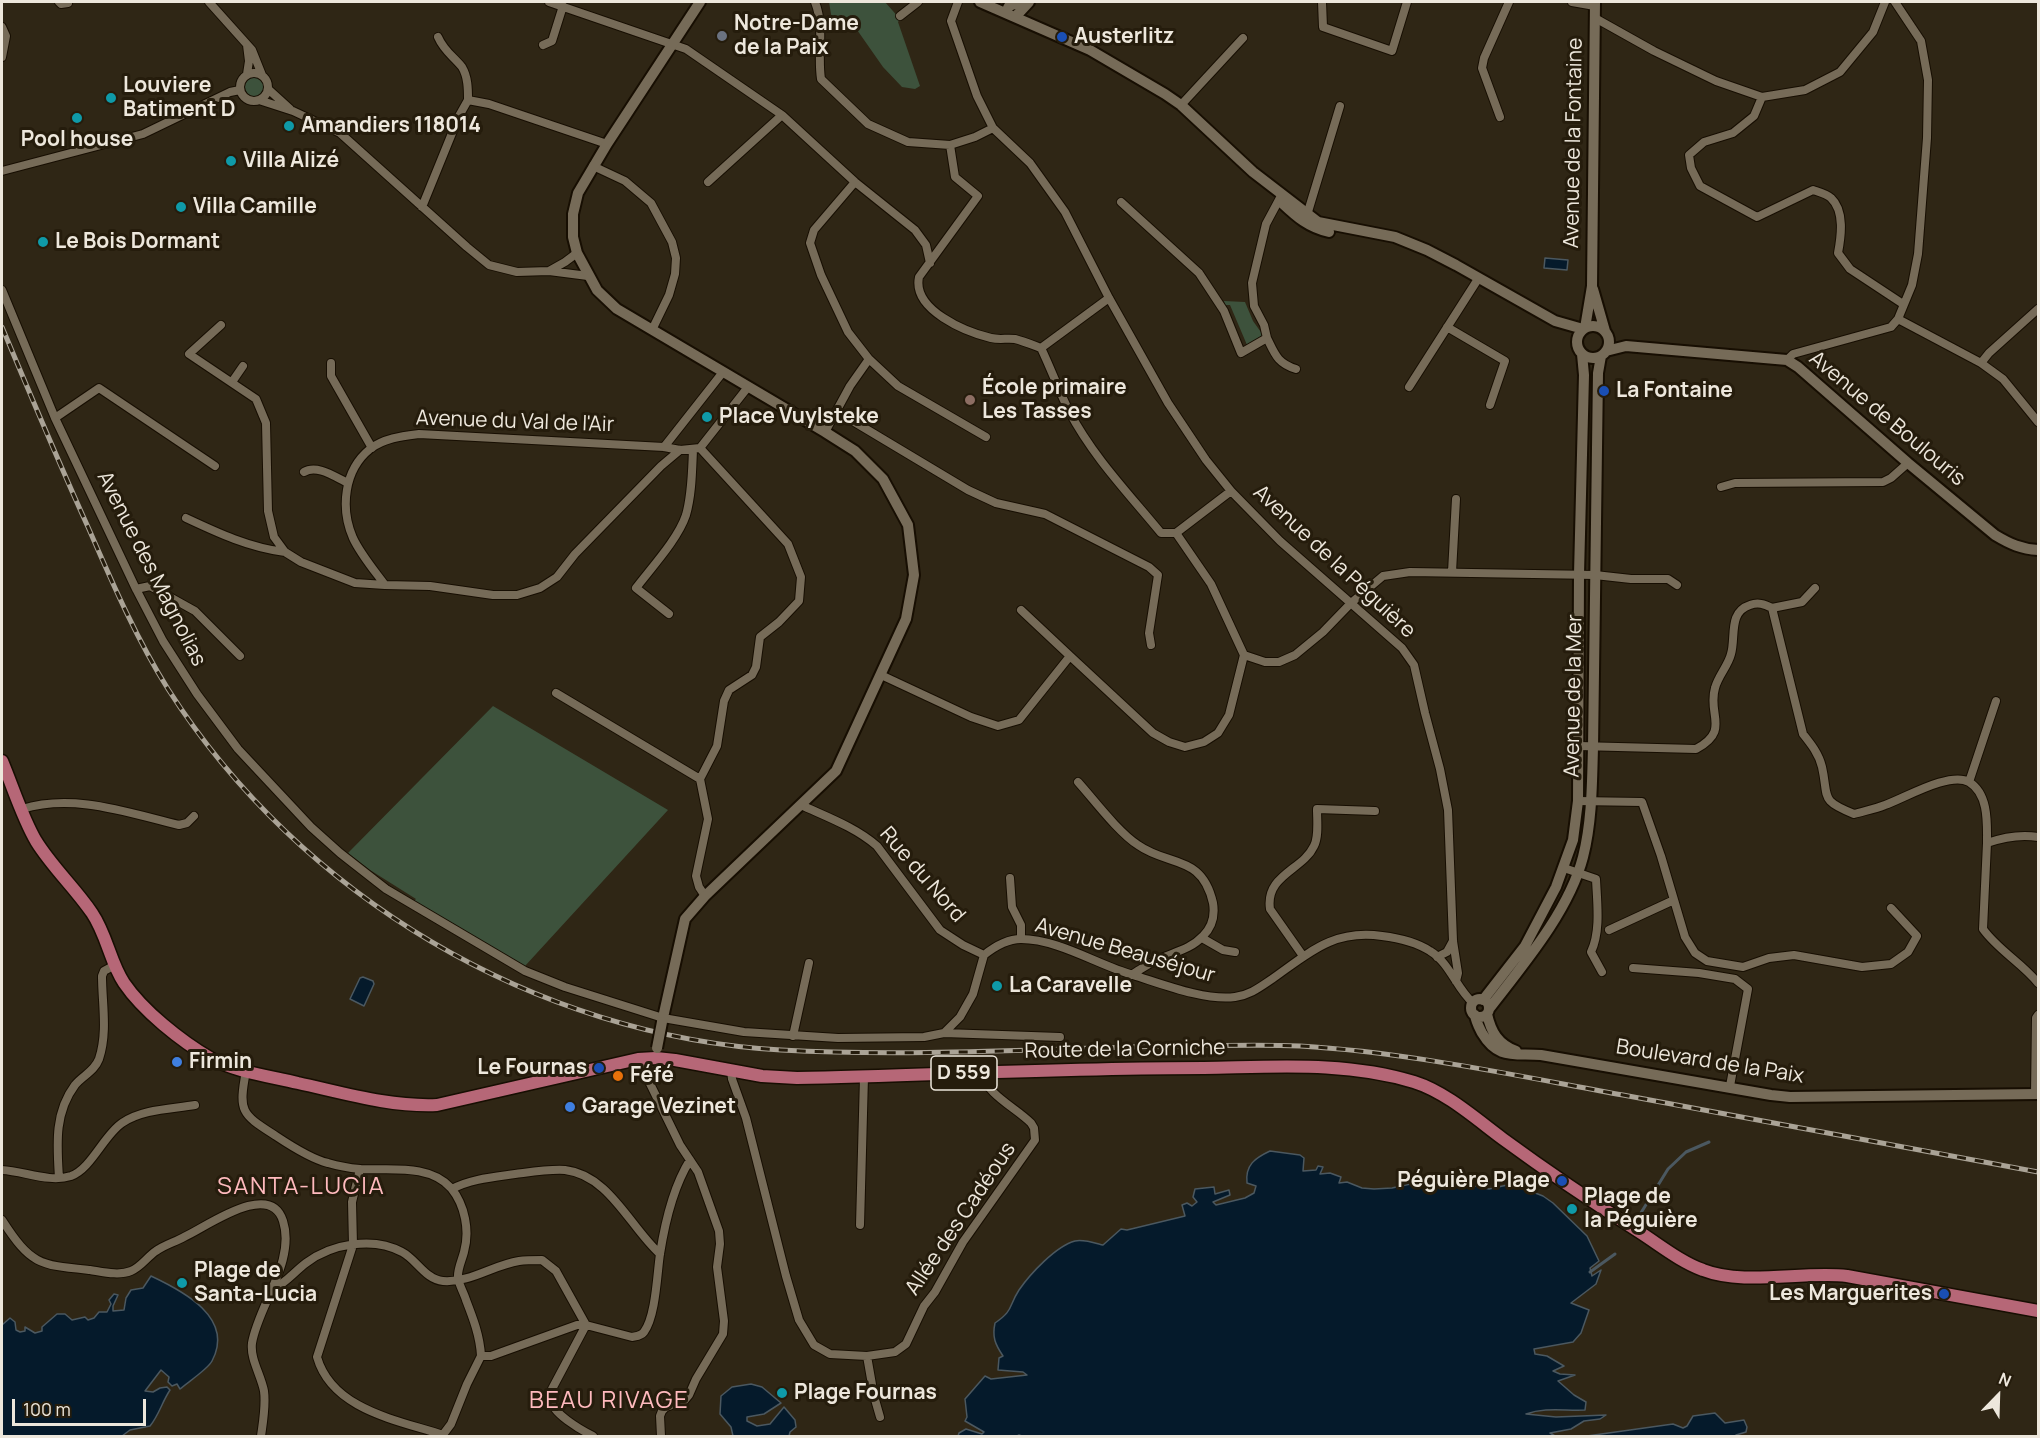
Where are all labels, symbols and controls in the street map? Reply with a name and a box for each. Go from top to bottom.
place label: Notre-Dame de la Paix [734,11,859,61]
place label: Austerlitz [1074,24,1174,50]
marker: Notre-Dame de la Paix [715,29,729,43]
marker: Austerlitz [1055,30,1069,44]
street label: Avenue de la Fontaine [1560,38,1588,248]
place label: Louviere Batiment D [123,73,236,123]
marker: Louviere Batiment D [104,91,118,105]
marker: Pool house [70,111,84,125]
place label: Amandiers 118014 [301,113,481,139]
marker: Amandiers 118014 [282,119,296,133]
place label: Pool house [21,127,133,153]
place label: Villa Alizé [243,148,339,174]
marker: Villa Alizé [224,154,238,168]
place label: Villa Camille [193,194,317,220]
marker: Villa Camille [174,200,188,214]
place label: Le Bois Dormant [55,229,220,255]
marker: Le Bois Dormant [36,235,50,249]
street label: Avenue de Boulouris [1804,346,1970,492]
place label: École primaire Les Tasses [982,375,1127,425]
place label: La Fontaine [1616,378,1733,404]
marker: La Fontaine [1597,384,1611,398]
marker: École primaire Les Tasses [963,393,977,407]
place label: Place Vuylsteke [719,404,879,430]
street label: Avenue du Val de l'Air [415,406,615,438]
marker: Place Vuylsteke [700,410,714,424]
street label: Avenue des Magnolias [91,467,211,671]
street label: Avenue de la Péguière [1248,480,1420,644]
street label: Avenue de la Mer [1560,614,1588,778]
street label: Rue du Nord [874,822,970,928]
street label: Avenue Beauséjour [1032,913,1218,989]
place label: La Caravelle [1009,973,1132,999]
marker: La Caravelle [990,979,1004,993]
street label: Boulevard de la Paix [1614,1035,1806,1089]
street label: Route de la Corniche [1024,1036,1226,1064]
place label: Firmin [189,1049,252,1075]
marker: Firmin [170,1055,184,1069]
place label: Le Fournas [477,1055,587,1081]
road number: D 559 [931,1056,997,1090]
marker: Le Fournas [592,1061,606,1075]
place label: Féfé [630,1063,674,1089]
marker: Féfé [611,1069,625,1083]
place label: Garage Vezinet [582,1094,736,1120]
marker: Garage Vezinet [563,1100,577,1114]
street label: Allée des Cadéous [900,1138,1022,1300]
place label: Péguière Plage [1397,1168,1550,1194]
district label: SANTA-LUCIA [216,1173,386,1201]
marker: Péguière Plage [1555,1174,1569,1188]
place label: Plage de la Péguière [1584,1184,1698,1234]
marker: Plage de la Péguière [1565,1202,1579,1216]
place label: Plage de Santa-Lucia [194,1258,317,1308]
marker: Plage de Santa-Lucia [175,1276,189,1290]
place label: Les Marguerites [1769,1281,1932,1307]
marker: Les Marguerites [1937,1287,1951,1301]
north arrow [1968,1366,2028,1426]
text: N [1995,1367,2015,1392]
place label: Plage Fournas [794,1380,937,1406]
marker: Plage Fournas [775,1386,789,1400]
scale bar [15,1387,148,1425]
district label: BEAU RIVAGE [529,1387,689,1415]
text: 100 m [23,1397,71,1421]

